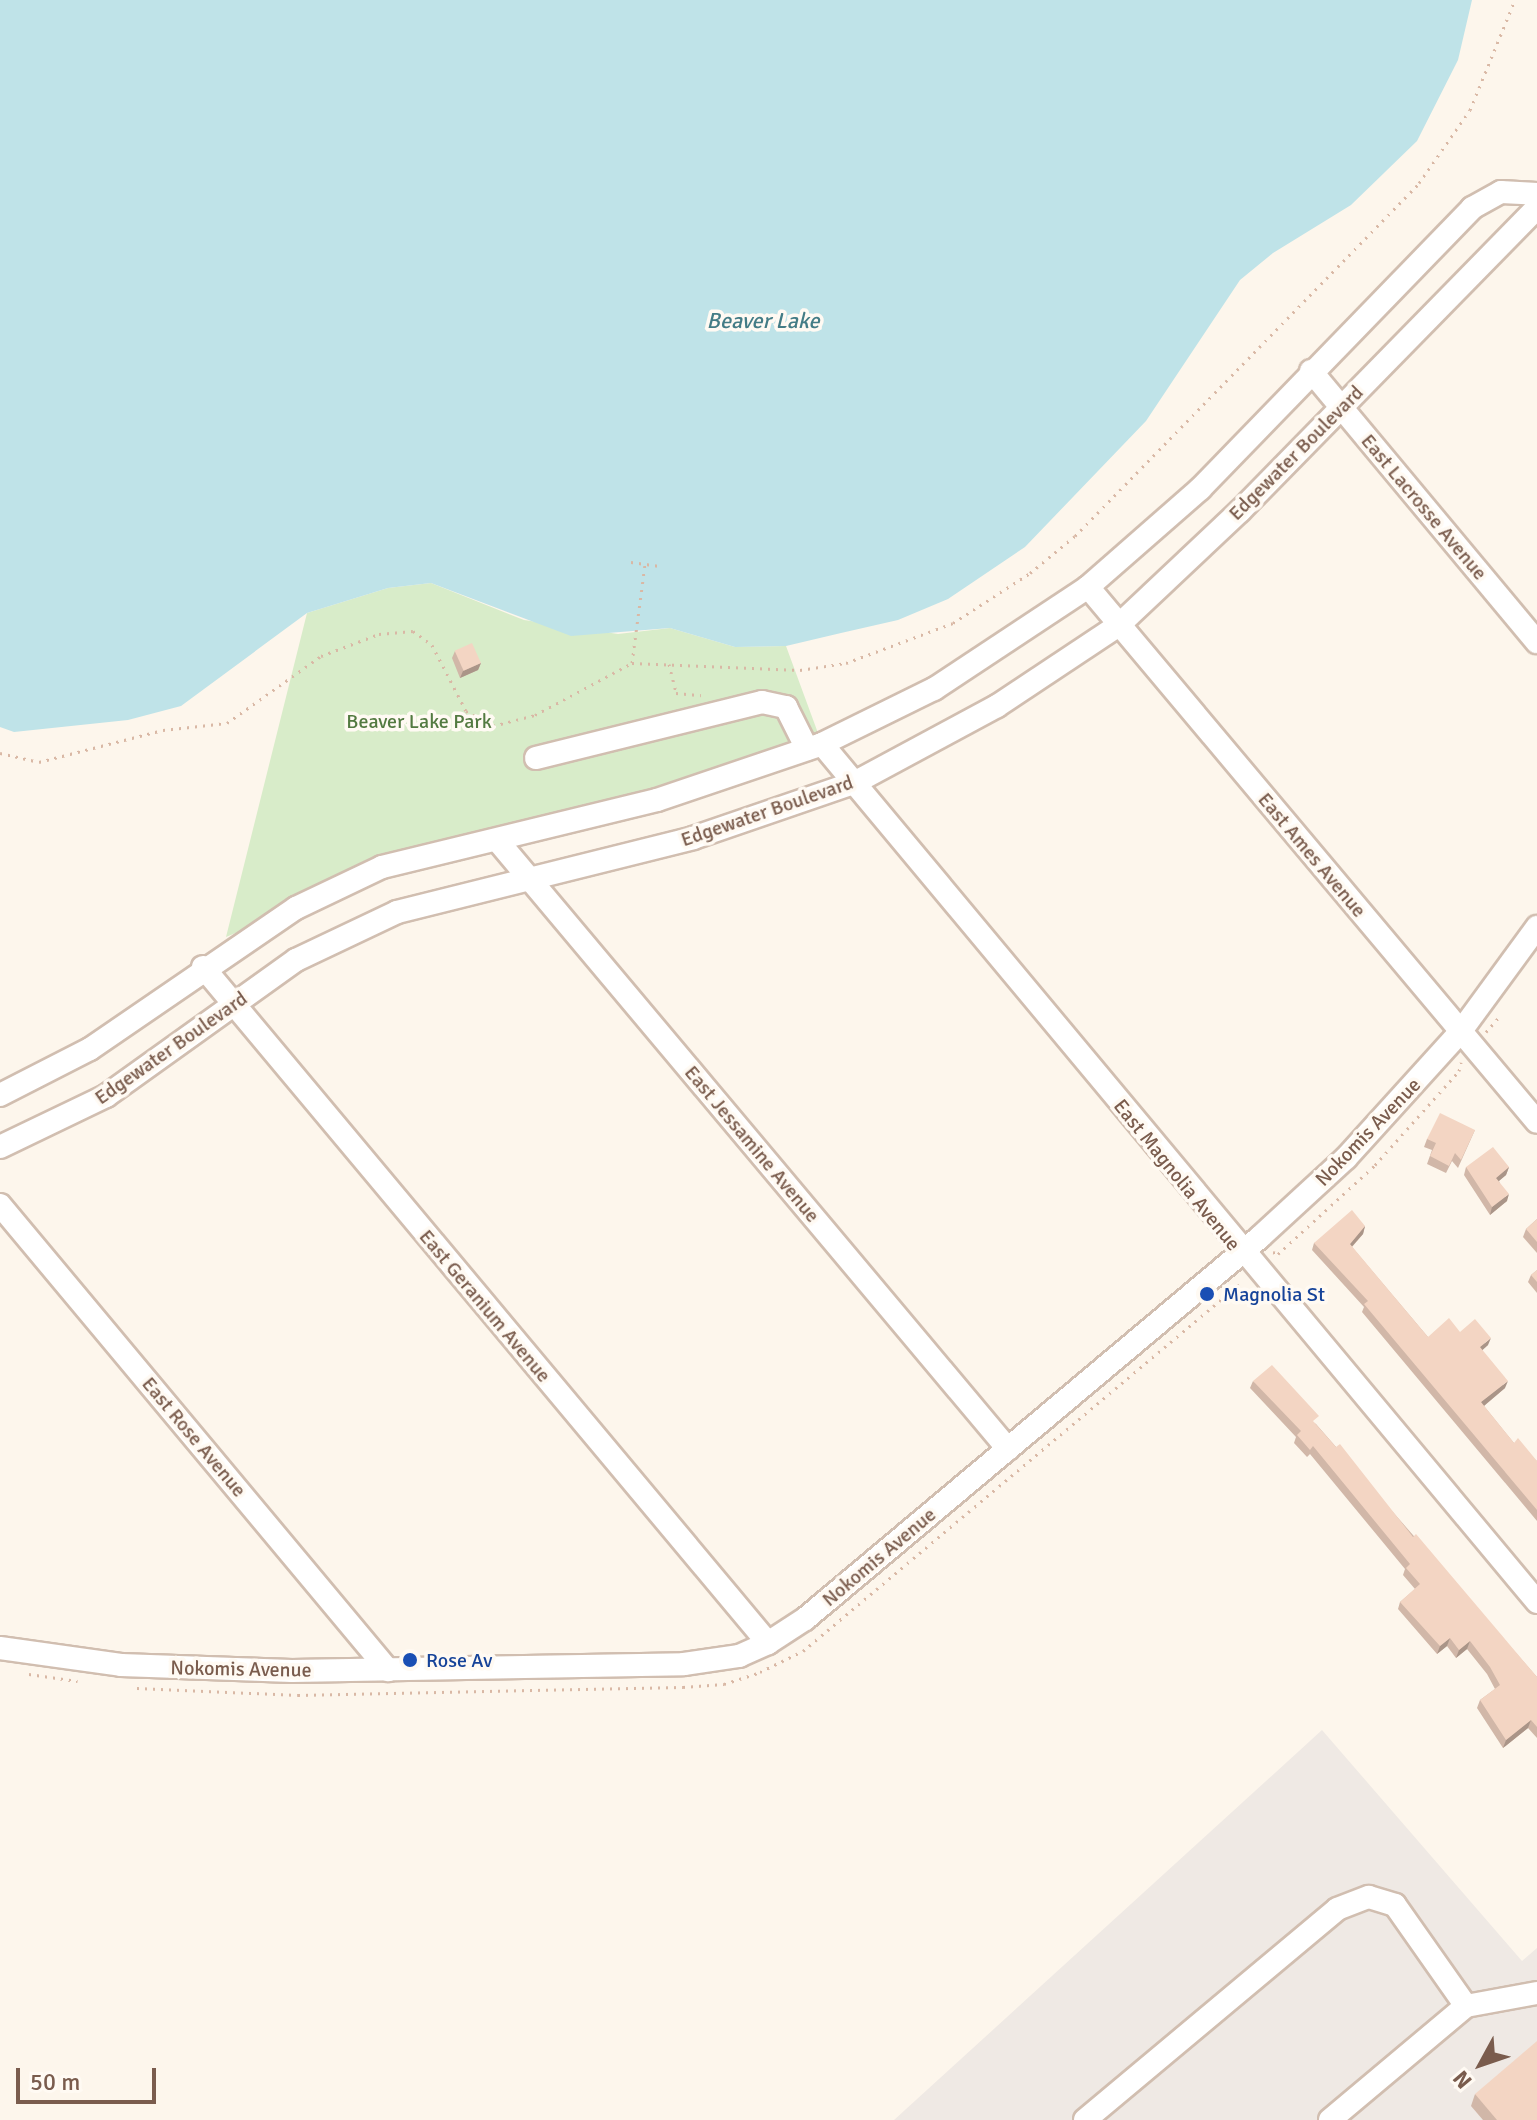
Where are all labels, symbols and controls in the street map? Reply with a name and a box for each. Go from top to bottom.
water label: Beaver Lake [707,308,819,334]
street label: Edgewater Boulevard [1224,381,1368,525]
street label: East Lacrosse Avenue [1356,429,1492,585]
park label: Beaver Lake Park [346,709,492,733]
street label: Edgewater Boulevard [678,770,856,852]
street label: East Ames Avenue [1253,788,1371,922]
street label: Edgewater Boulevard [90,986,252,1110]
street label: East Jessamine Avenue [679,1061,825,1227]
street label: Nokomis Avenue [1310,1073,1426,1191]
street label: East Magnolia Avenue [1109,1094,1245,1256]
street label: East Geranium Avenue [414,1225,556,1387]
place label: Magnolia St [1223,1282,1325,1306]
marker: Magnolia St [1198,1285,1216,1303]
street label: East Rose Avenue [137,1372,251,1502]
street label: Nokomis Avenue [817,1502,941,1612]
place label: Rose Av [426,1648,492,1672]
marker: Rose Av [401,1651,419,1669]
street label: Nokomis Avenue [170,1656,312,1682]
north arrow [1441,2024,1521,2104]
scale bar [20,2052,160,2102]
text: N [1447,2065,1477,2094]
text: 50 m [30,2067,80,2097]

